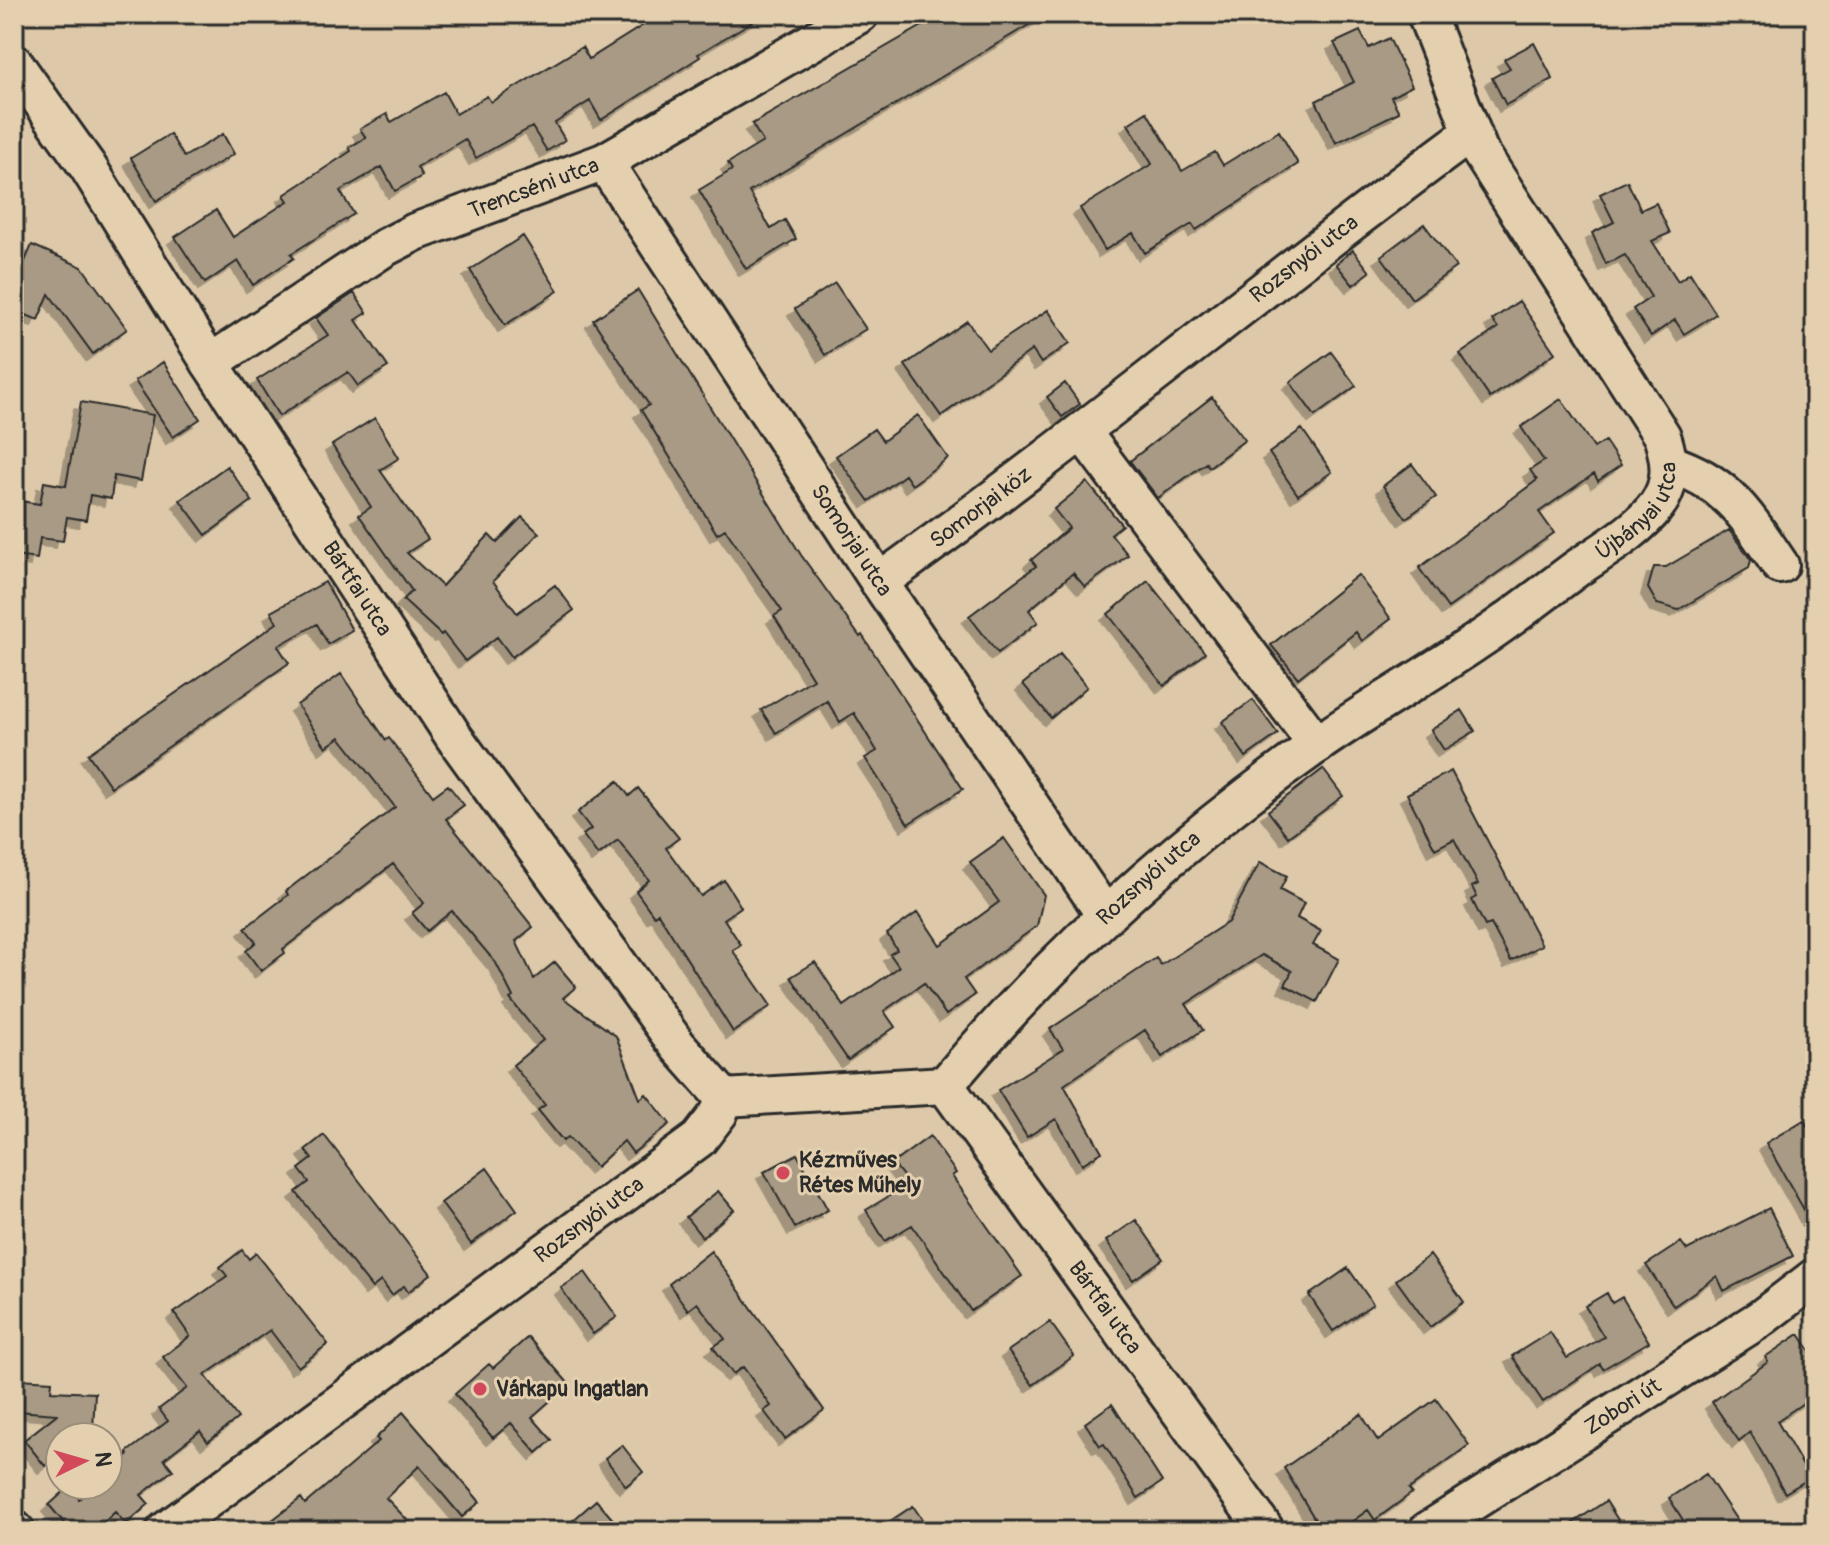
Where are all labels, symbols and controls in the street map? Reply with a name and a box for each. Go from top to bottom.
street label: Trencséni utca [465,151,603,225]
street label: Rozsnyói utca [1244,208,1364,309]
street label: Somorjai köz [924,460,1037,555]
street label: Újbányai utca [1590,461,1683,566]
street label: Somorjai utca [805,479,899,602]
street label: Bártfai utca [316,536,398,642]
street label: Rozsnyói utca [1091,825,1206,931]
place label: Kézműves Rétes Műhely [799,1146,921,1199]
marker: Kézműves Rétes Műhely [774,1164,792,1182]
street label: Rozsnyói utca [529,1170,649,1269]
street label: Bártfai utca [1062,1255,1148,1359]
street label: Zobori út [1579,1372,1666,1441]
place label: Várkapu Ingatlan [496,1375,648,1403]
marker: Várkapu Ingatlan [471,1380,489,1398]
north arrow [44,1421,124,1501]
text: N [88,1451,118,1468]

